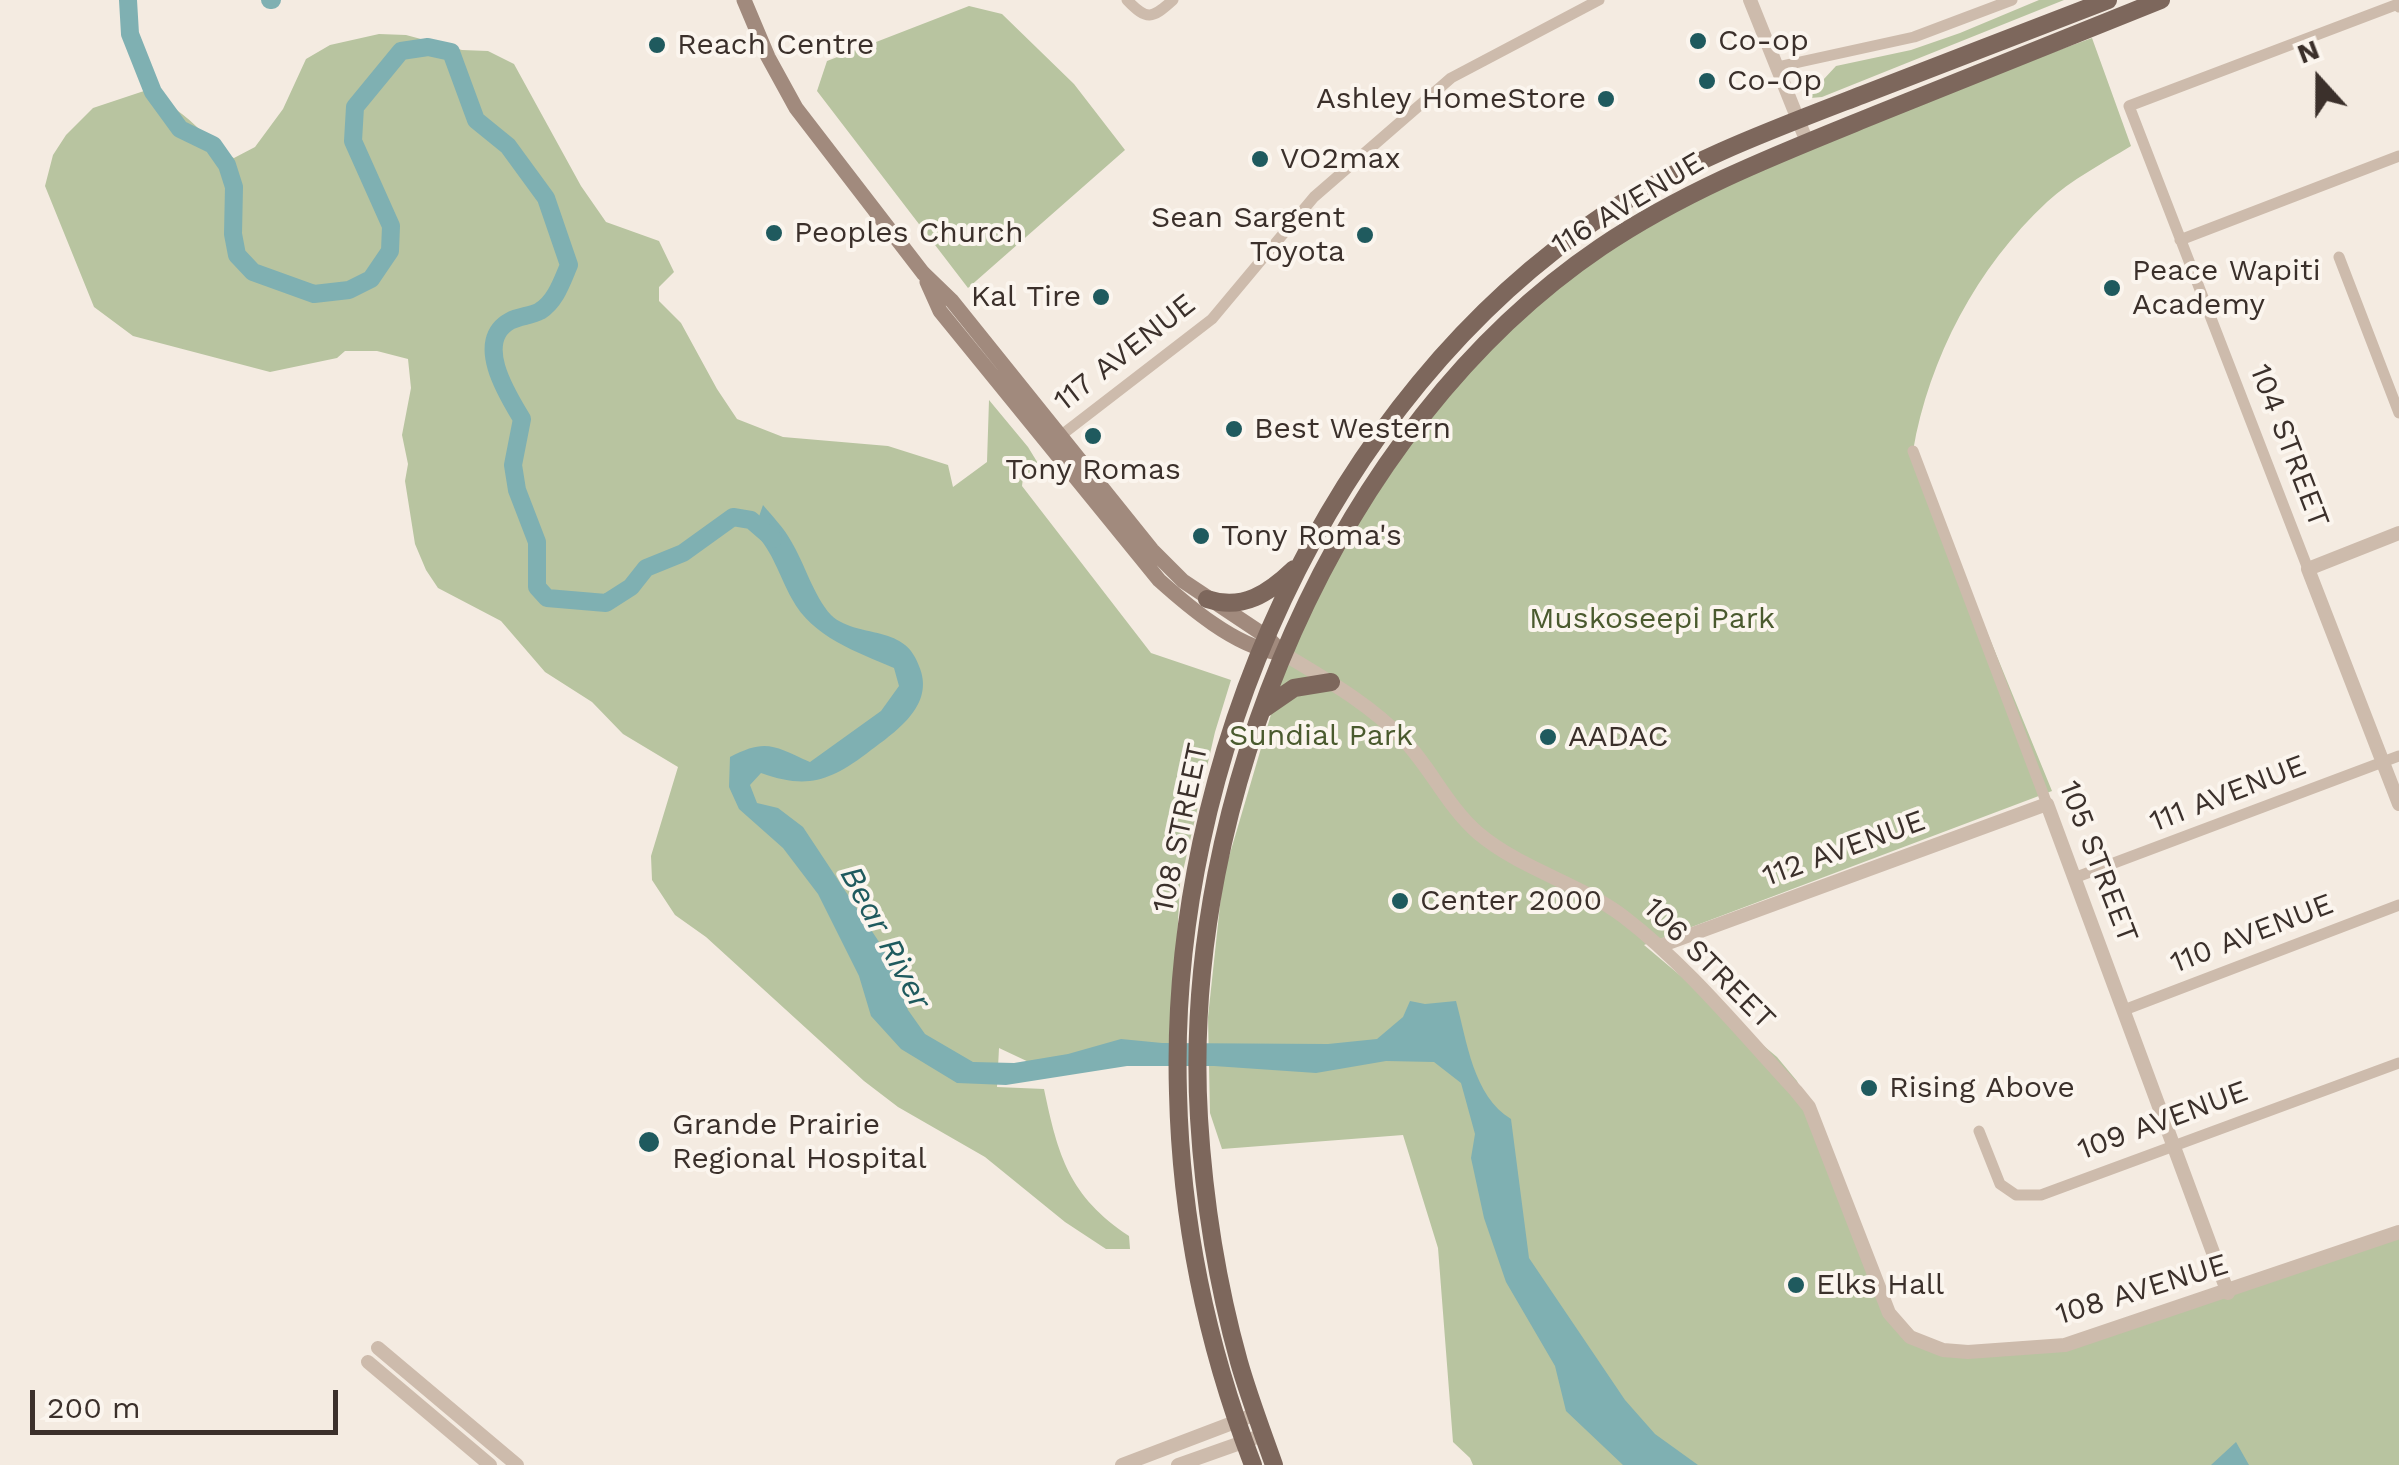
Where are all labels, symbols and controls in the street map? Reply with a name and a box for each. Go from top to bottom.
place label: Co-op [1718,23,1809,59]
place label: Reach Centre [677,27,874,63]
marker: Co-op [1687,30,1709,52]
north arrow [2269,30,2369,130]
text: N [2292,32,2324,71]
marker: Reach Centre [646,34,668,56]
place label: Co-Op [1727,63,1822,99]
marker: Co-Op [1696,70,1718,92]
place label: Ashley HomeStore [1316,81,1586,117]
marker: Ashley HomeStore [1595,88,1617,110]
place label: VO2max [1280,141,1400,177]
street label: 116 AVENUE [1546,145,1710,263]
marker: VO2max [1249,148,1271,170]
place label: Sean Sargent Toyota [1151,200,1345,270]
place label: Peoples Church [794,215,1023,251]
marker: Peoples Church [763,222,785,244]
marker: Sean Sargent Toyota [1354,224,1376,246]
place label: Peace Wapiti Academy [2132,253,2321,324]
marker: Peace Wapiti Academy [2101,277,2123,299]
place label: Kal Tire [971,279,1081,315]
marker: Kal Tire [1090,286,1112,308]
street label: 117 AVENUE [1047,287,1203,419]
street label: 104 STREET [2241,359,2337,533]
place label: Best Western [1254,411,1451,447]
marker: Best Western [1223,418,1245,440]
marker: Tony Romas [1082,425,1104,447]
place label: Tony Romas [1005,452,1181,488]
place label: Tony Roma's [1221,518,1402,554]
marker: Tony Roma's [1190,525,1212,547]
park label: Muskoseepi Park [1529,601,1775,637]
park label: Sundial Park [1229,718,1413,754]
place label: AADAC [1568,719,1668,755]
marker: AADAC [1537,726,1559,748]
street label: 108 STREET [1146,740,1216,916]
street label: 111 AVENUE [2145,748,2311,840]
street label: 105 STREET [2051,776,2145,948]
street label: 112 AVENUE [1758,803,1930,895]
water label: Bear River [831,860,939,1016]
place label: Center 2000 [1420,883,1602,919]
street label: 110 AVENUE [2166,887,2338,981]
marker: Center 2000 [1389,890,1411,912]
street label: 106 STREET [1636,891,1782,1037]
place label: Rising Above [1889,1070,2075,1106]
street label: 109 AVENUE [2073,1074,2253,1168]
marker: Rising Above [1858,1077,1880,1099]
place label: Grande Prairie Regional Hospital [672,1107,927,1178]
marker: Grande Prairie Regional Hospital [636,1129,662,1155]
street label: 108 AVENUE [2052,1247,2232,1333]
place label: Elks Hall [1816,1267,1944,1303]
marker: Elks Hall [1785,1274,1807,1296]
scale bar [35,1370,342,1432]
text: 200 m [47,1390,141,1425]

